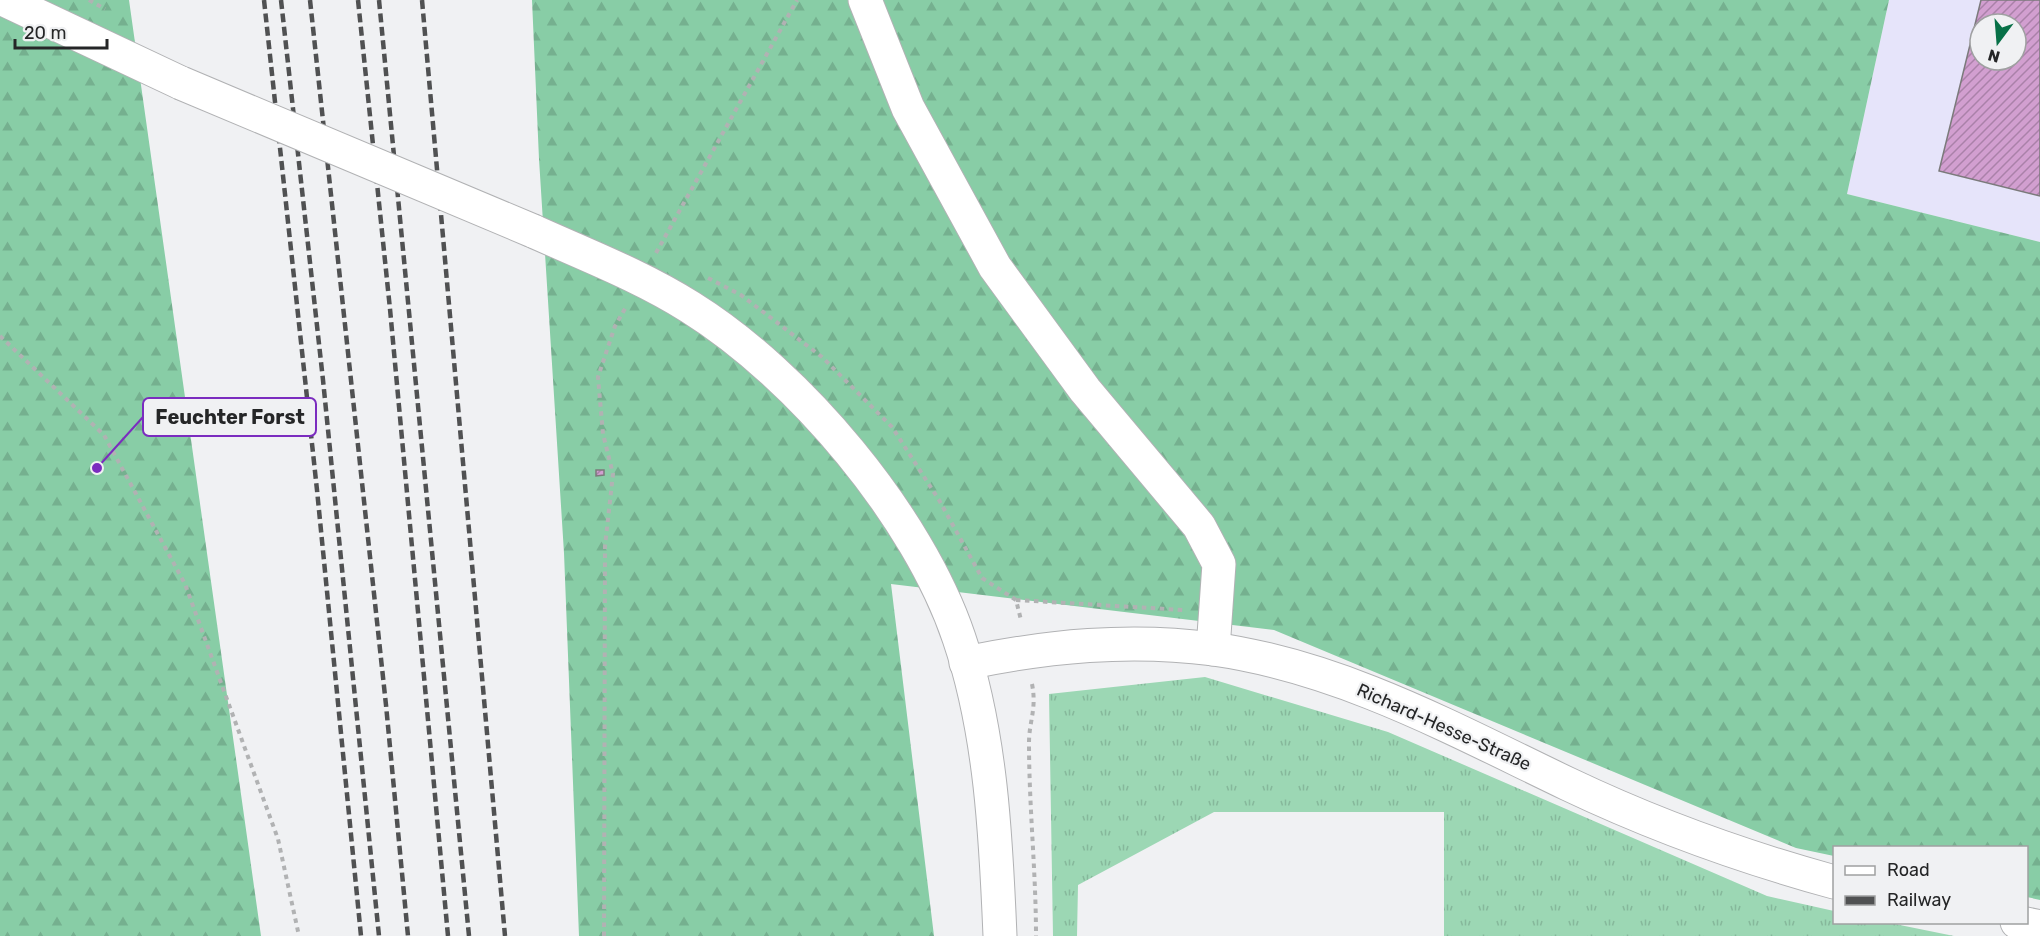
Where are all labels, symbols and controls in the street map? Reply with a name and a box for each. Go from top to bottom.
scale bar [15,12,106,50]
north arrow [1968,12,2028,72]
text: 20 m [24,22,66,44]
text: N [1986,45,2002,67]
callout: Feuchter Forst [143,398,316,436]
text: Feuchter Forst [155,405,305,429]
street label: Richard-Hesse-Straße [1354,679,1534,775]
legend [1833,846,2028,924]
text: Road [1887,859,1930,881]
text: Railway [1887,889,1951,911]

